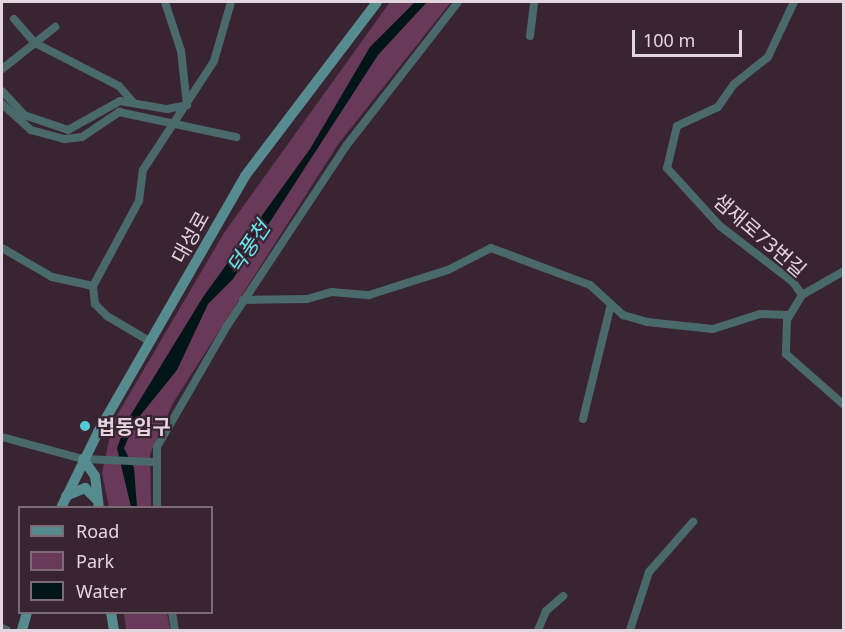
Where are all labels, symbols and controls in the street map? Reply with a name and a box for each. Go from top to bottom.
scale bar [635,18,744,56]
text: 100 m [643,28,695,52]
street label: 샘재로73번길 [709,188,811,282]
street label: 대성로 [166,207,214,267]
water label: 덕풍천 [221,216,275,278]
place label: 법동입구 [97,414,171,438]
marker: 법동입구 [78,419,92,433]
legend [18,506,213,614]
text: Road [76,519,119,543]
text: Park [76,549,114,573]
text: Water [76,579,127,603]

